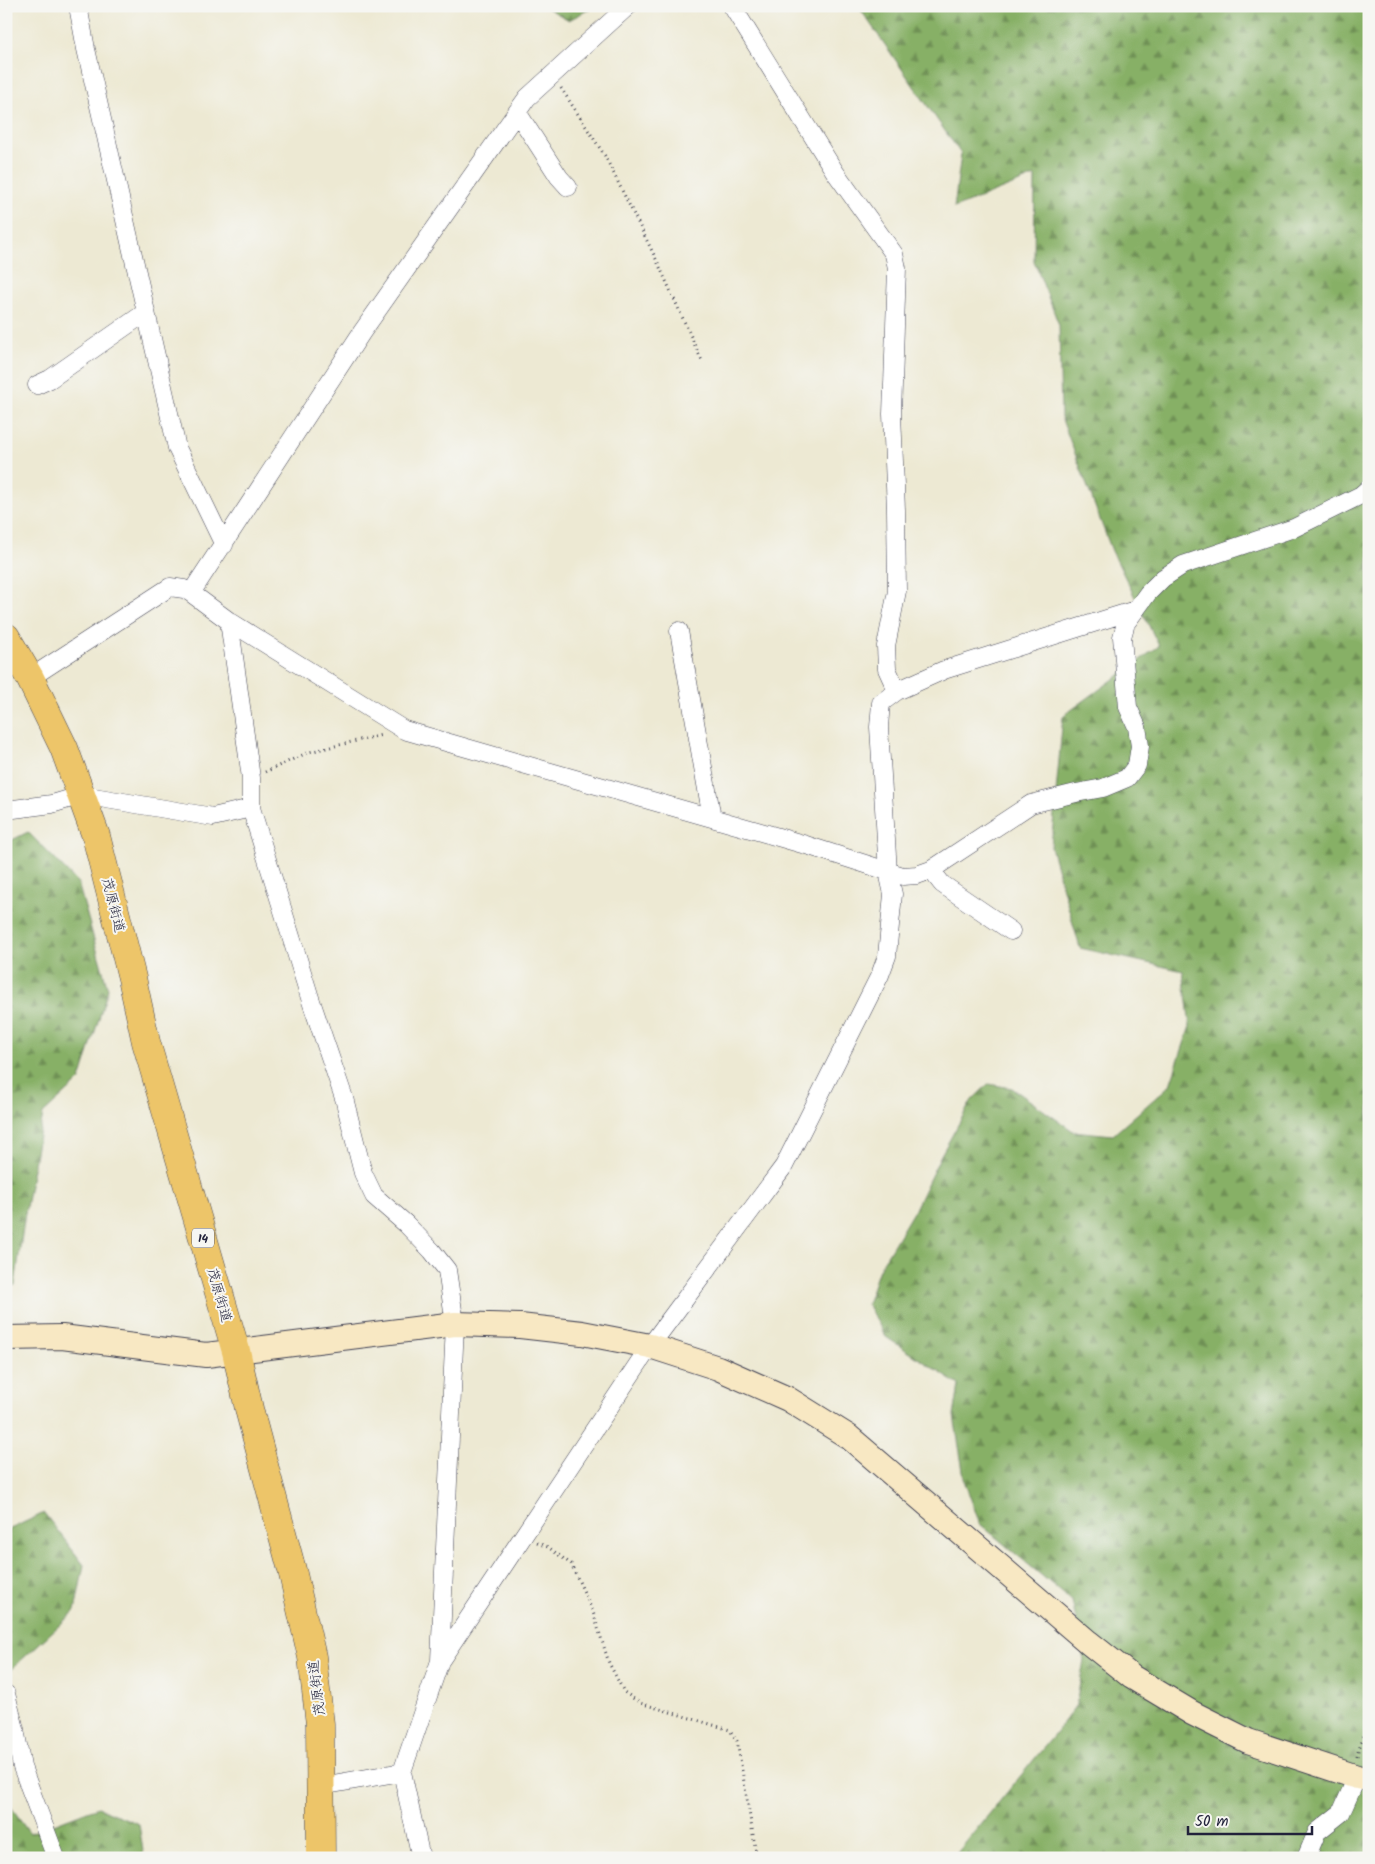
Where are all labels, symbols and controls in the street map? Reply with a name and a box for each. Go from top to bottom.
street label: 茂原街道 [96,875,130,935]
road number: 14 [192,1228,214,1248]
street label: 茂原街道 [201,1265,237,1325]
street label: 茂原街道 [303,1659,331,1717]
scale bar [1188,1804,1311,1836]
text: 50 m [1195,1810,1229,1834]

